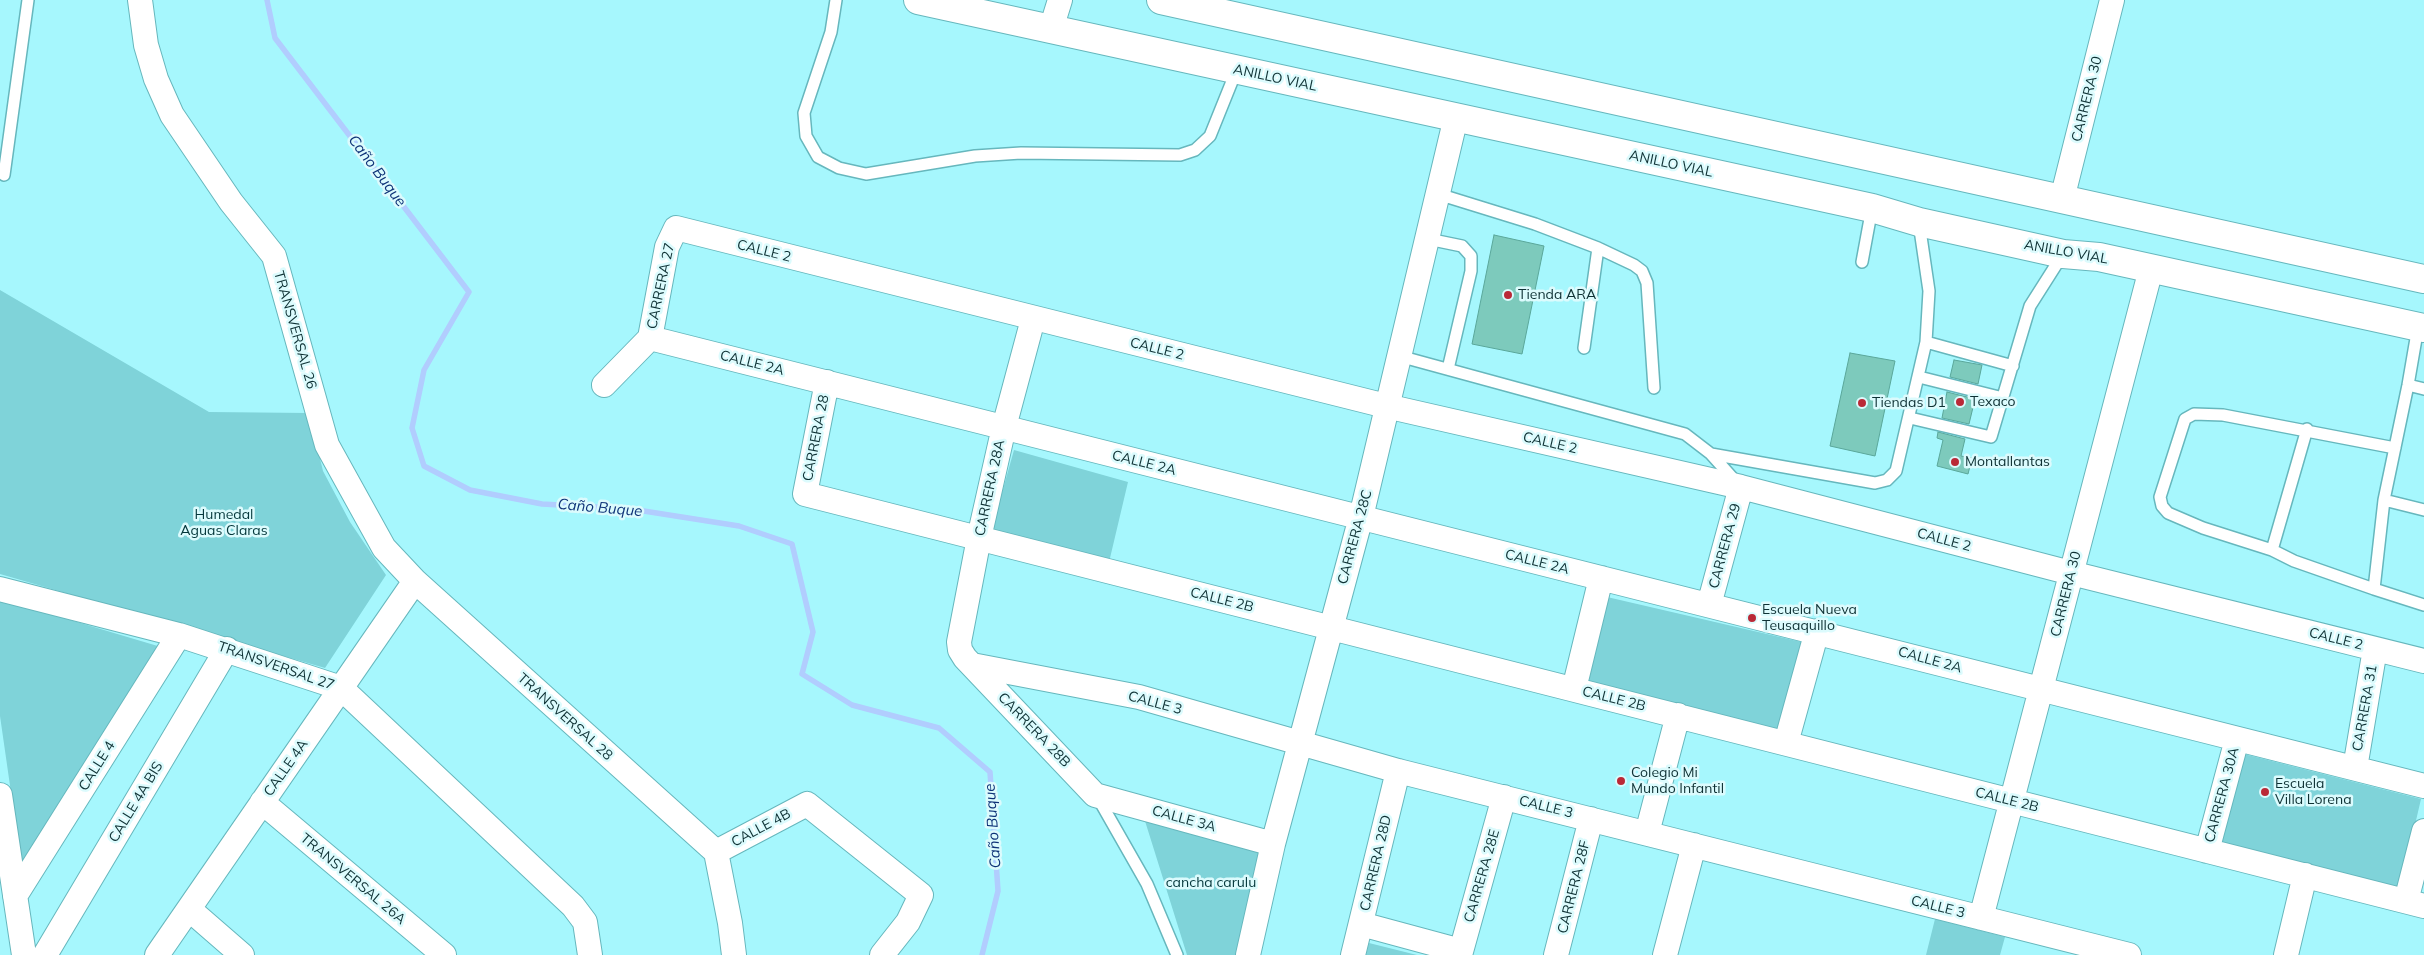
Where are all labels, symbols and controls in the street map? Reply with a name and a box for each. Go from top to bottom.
street label: CARRERA 30 [2068,55,2106,143]
street label: ANILLO VIAL [1232,61,1318,95]
water label: Caño Buque [344,132,410,210]
street label: ANILLO VIAL [1628,147,1714,181]
street label: CALLE 2 [735,236,793,266]
street label: ANILLO VIAL [2023,236,2109,268]
street label: CARRERA 27 [644,241,678,331]
street label: TRANSVERSAL 26 [270,269,320,391]
place label: Tienda ARA [1518,287,1596,303]
marker: Tienda ARA [1502,289,1514,301]
street label: CALLE 2 [1128,334,1186,364]
street label: CALLE 2A [718,347,786,379]
street label: CARRERA 28 [799,393,833,483]
place label: Texaco [1970,394,2016,410]
place label: Tiendas D1 [1872,395,1946,411]
marker: Texaco [1954,396,1966,408]
marker: Tiendas D1 [1856,397,1868,409]
street label: CALLE 2 [1521,429,1579,457]
street label: CARRERA 28A [972,438,1008,538]
street label: CALLE 2A [1110,447,1178,479]
place label: Montallantas [1965,454,2050,470]
marker: Montallantas [1949,456,1961,468]
street label: CARRERA 28C [1334,488,1376,586]
water label: Caño Buque [557,495,643,521]
street label: CARRERA 29 [1706,502,1744,590]
park label: Humedal Aguas Claras [180,507,268,540]
street label: CALLE 2 [1915,525,1973,555]
street label: CALLE 2A [1503,546,1571,578]
street label: CARRERA 30 [2047,550,2085,638]
street label: CALLE 2B [1189,584,1255,616]
place label: Escuela Nueva Teusaquillo [1762,602,1857,634]
marker: Escuela Nueva Teusaquillo [1746,612,1758,624]
street label: CALLE 2 [2307,624,2365,654]
street label: TRANSVERSAL 27 [216,638,336,694]
street label: CALLE 2A [1896,643,1964,677]
street label: CARRERA 31 [2349,663,2381,753]
street label: TRANSVERSAL 28 [514,670,616,764]
street label: CALLE 2B [1581,683,1647,715]
street label: CALLE 3 [1126,688,1184,718]
street label: CARRERA 28B [994,689,1074,771]
street label: CALLE 4A [260,736,312,800]
street label: CALLE 4 [75,738,119,794]
street label: CARRERA 30A [2201,746,2243,844]
street label: CALLE 4A BIS [105,759,167,845]
place label: Colegio Mi Mundo Infantil [1631,765,1724,798]
marker: Colegio Mi Mundo Infantil [1615,775,1627,787]
place label: Escuela Villa Lorena [2275,776,2352,809]
water label: Caño Buque [981,783,1005,869]
street label: CALLE 2B [1974,784,2040,816]
marker: Escuela Villa Lorena [2259,786,2271,798]
street label: CALLE 3 [1517,792,1575,822]
street label: CALLE 3A [1150,802,1218,836]
street label: CALLE 4B [728,805,794,851]
street label: CARRERA 28D [1357,813,1395,913]
street label: CARRERA 28E [1461,828,1503,924]
street label: TRANSVERSAL 26A [297,830,409,928]
street label: CARRERA 28F [1554,839,1594,935]
park label: cancha carulu [1166,875,1256,891]
street label: CALLE 3 [1909,892,1967,922]

